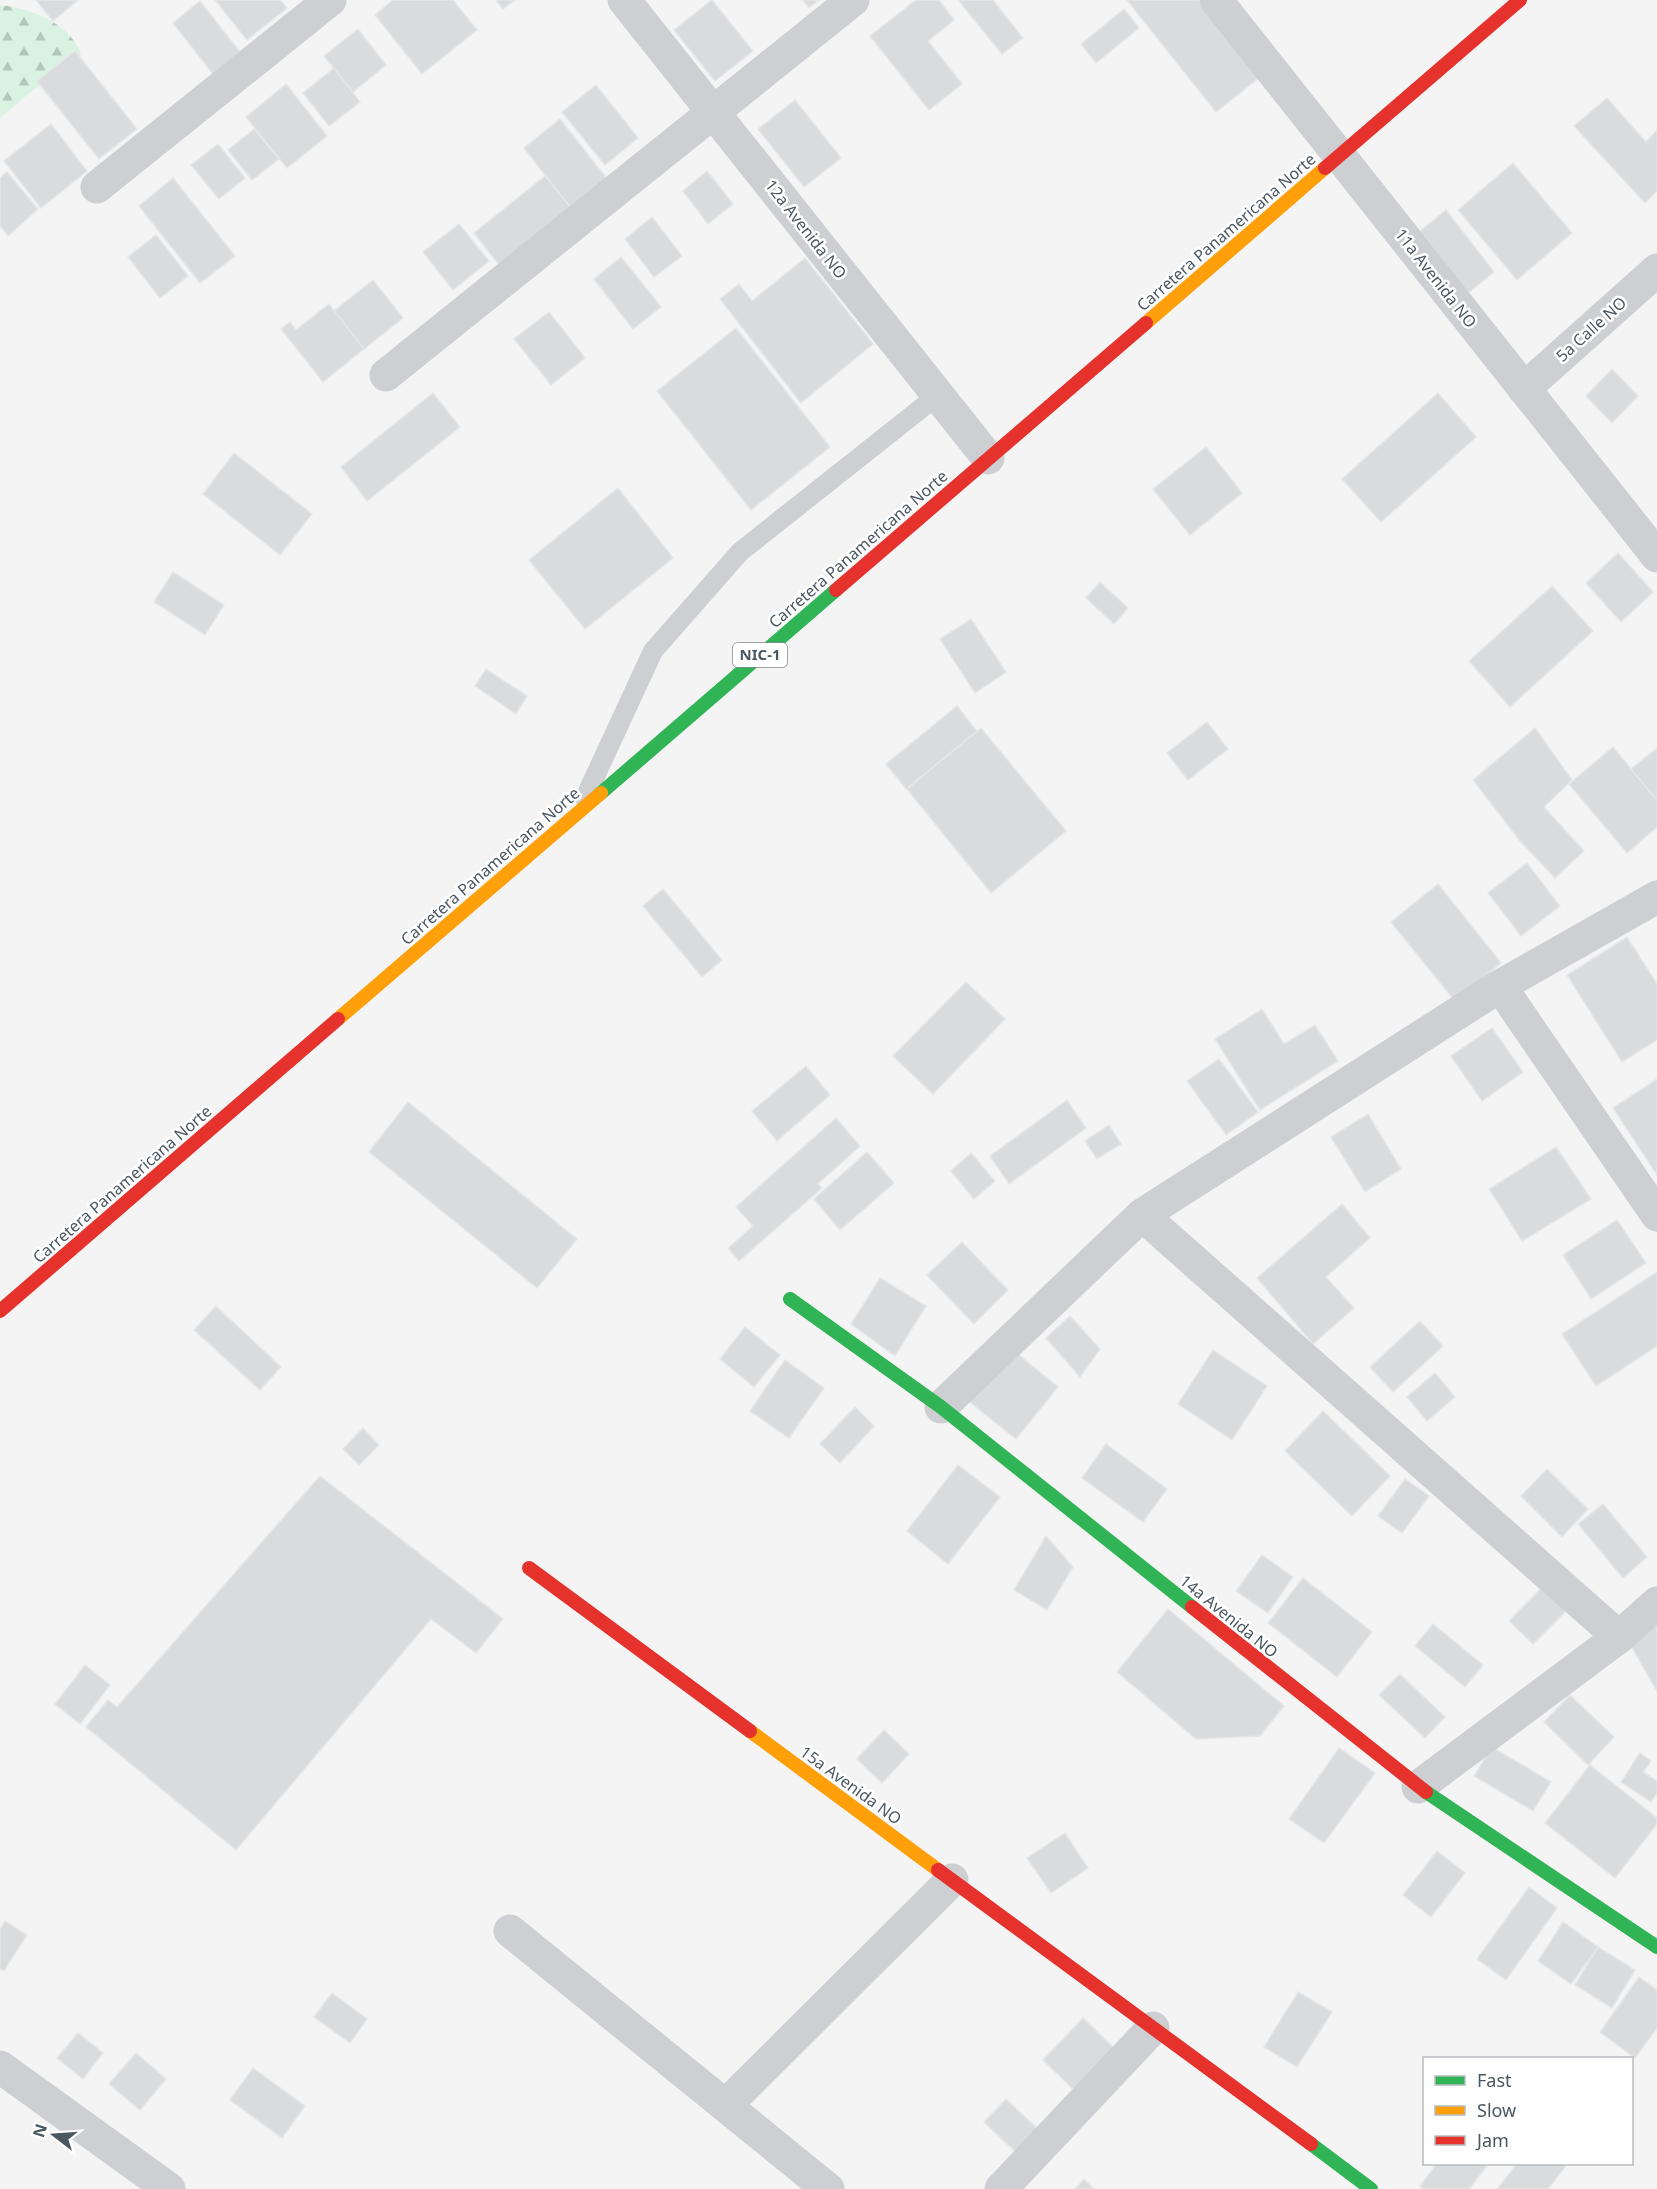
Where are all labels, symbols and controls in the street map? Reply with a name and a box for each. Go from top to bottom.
street label: Carretera Panamericana Norte [1132,148,1320,316]
street label: 12a Avenida NO [760,175,852,283]
street label: 11a Avenida NO [1390,224,1482,332]
street label: 5a Calle NO [1551,292,1631,366]
street label: Carretera Panamericana Norte [764,465,952,633]
road number: NIC-1 [733,643,787,667]
street label: Carretera Panamericana Norte [396,782,584,950]
street label: Carretera Panamericana Norte [28,1100,216,1268]
street label: 14a Avenida NO [1175,1570,1283,1662]
street label: 15a Avenida NO [796,1741,906,1829]
legend [1423,2057,1633,2165]
text: Fast [1477,2068,1512,2092]
text: Slow [1477,2098,1516,2122]
north arrow [24,2105,84,2165]
text: N [27,2121,52,2140]
text: Jam [1475,2128,1509,2152]

